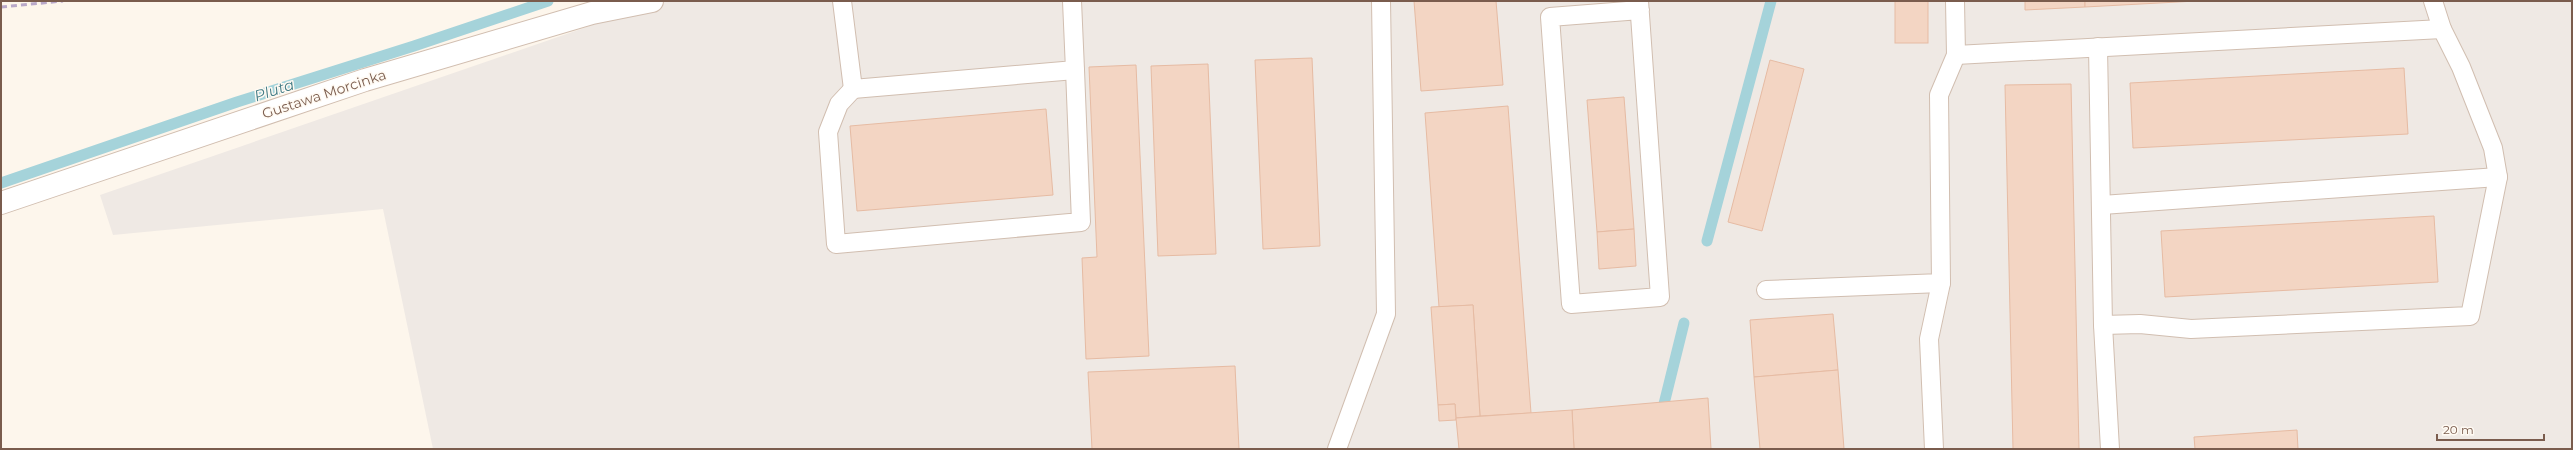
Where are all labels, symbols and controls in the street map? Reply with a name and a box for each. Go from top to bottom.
street label: Gustawa Morcinka [260,65,388,123]
water label: Pluta [252,75,296,105]
scale bar [2437,416,2544,442]
text: 20 m [2443,422,2474,437]

